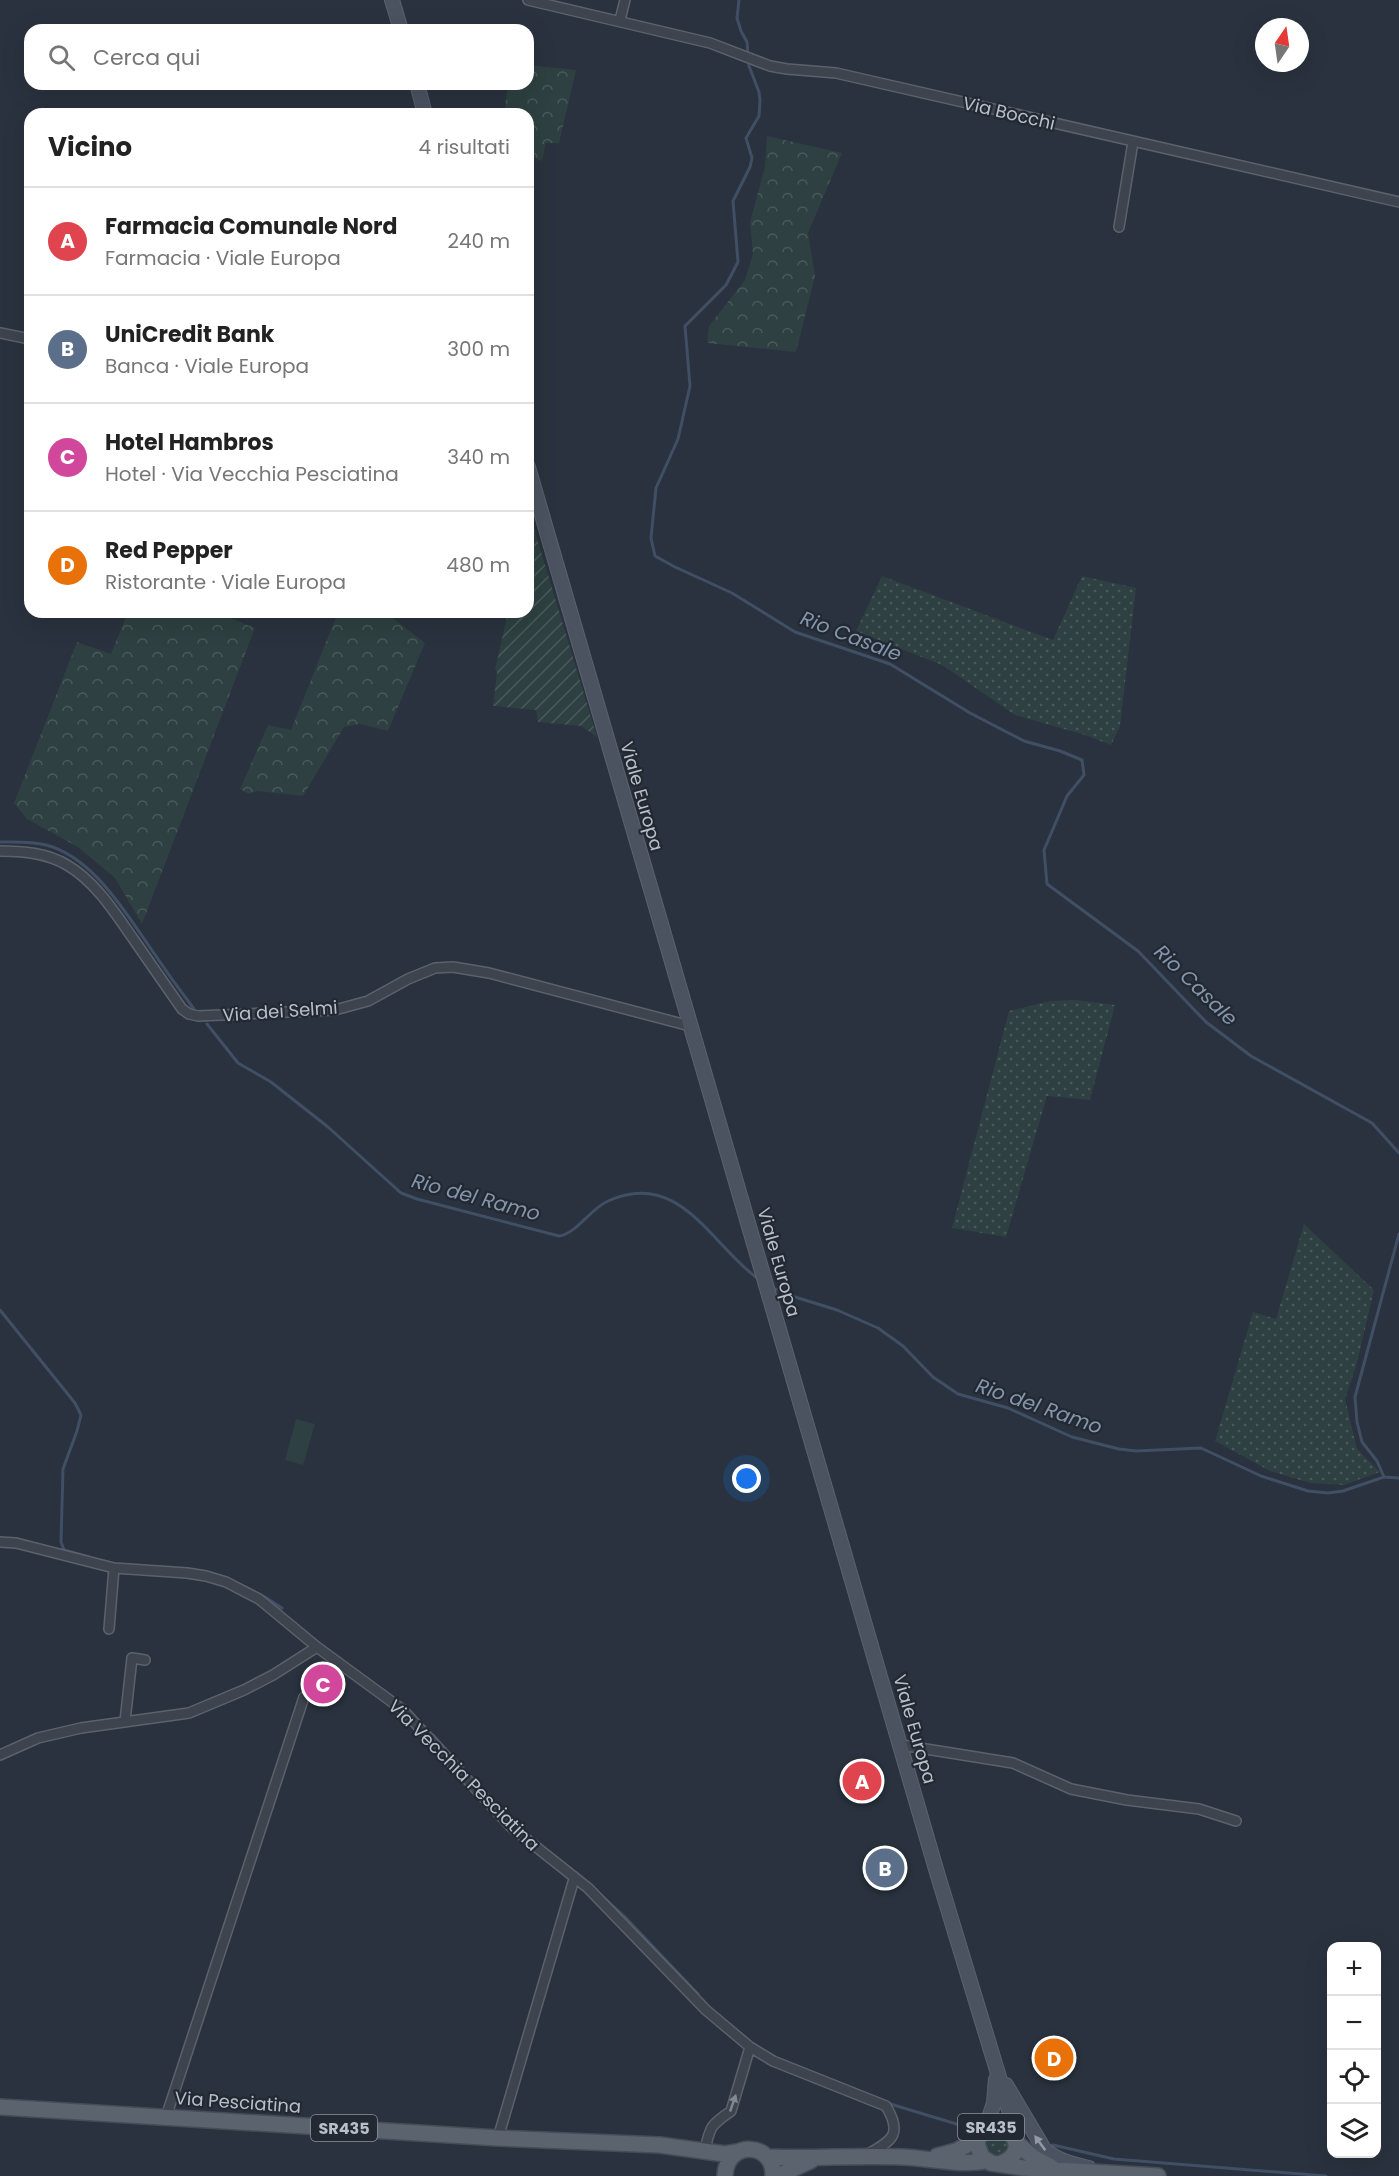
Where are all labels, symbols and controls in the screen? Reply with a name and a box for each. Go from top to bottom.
north arrow [1255,18,1309,72]
search box [24,24,534,90]
icon: search [45,41,78,74]
text: Cerca qui [93,42,200,73]
street label: Via Bocchi [960,90,1058,136]
text: Vicino [48,129,132,165]
text: 4 risultati [419,133,510,161]
text: Farmacia Comunale Nord [105,211,397,242]
text: A [60,227,75,255]
text: 240 m [447,227,510,255]
text: Farmacia · Viale Europa [105,244,341,272]
text: UniCredit Bank [105,319,274,350]
text: B [61,335,74,363]
text: 300 m [447,335,510,363]
text: Banca · Viale Europa [105,352,309,380]
text: Hotel Hambros [105,427,274,458]
text: C [60,443,75,471]
text: 340 m [447,443,510,471]
text: Hotel · Via Vecchia Pesciatina [105,460,399,488]
text: Red Pepper [105,535,233,566]
text: D [60,551,75,579]
text: 480 m [446,551,510,579]
text: Ristorante · Viale Europa [105,568,346,596]
water label: Rio Casale [796,604,906,668]
street label: Viale Europa [614,738,670,854]
water label: Rio Casale [1148,938,1244,1032]
street label: Via dei Selmi [222,995,338,1027]
water label: Rio del Ramo [409,1166,543,1228]
street label: Viale Europa [751,1204,807,1320]
water label: Rio del Ramo [972,1371,1106,1441]
your location [732,1464,761,1493]
pin: C [304,1662,342,1706]
street label: Viale Europa [887,1671,943,1787]
street label: Via Vecchia Pesciatina [383,1694,545,1856]
pin: A [842,1758,882,1804]
pin: B [866,1846,904,1890]
map controls [1327,1942,1381,2158]
button: + [1327,1942,1381,1996]
button: − [1327,1996,1381,2050]
pin: D [1034,2036,1074,2080]
button: locate [1327,2050,1381,2104]
street label: Via Pesciatina [174,2085,302,2119]
one-way arrow [729,2093,739,2111]
button: layers [1327,2104,1381,2158]
road number: SR435 [958,2114,1024,2140]
road number: SR435 [311,2115,377,2141]
one-way arrow [1034,2135,1046,2151]

